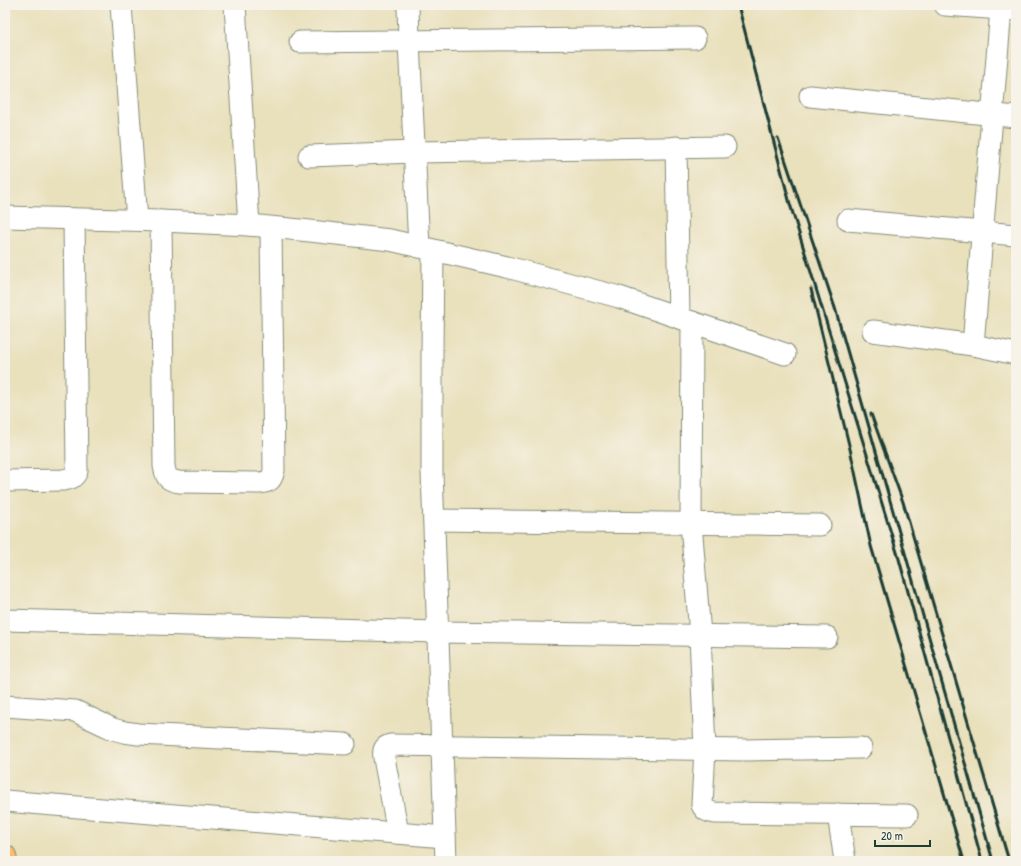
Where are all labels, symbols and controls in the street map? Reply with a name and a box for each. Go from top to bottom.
scale bar [875,822,930,848]
text: 20 m [881,827,903,844]

